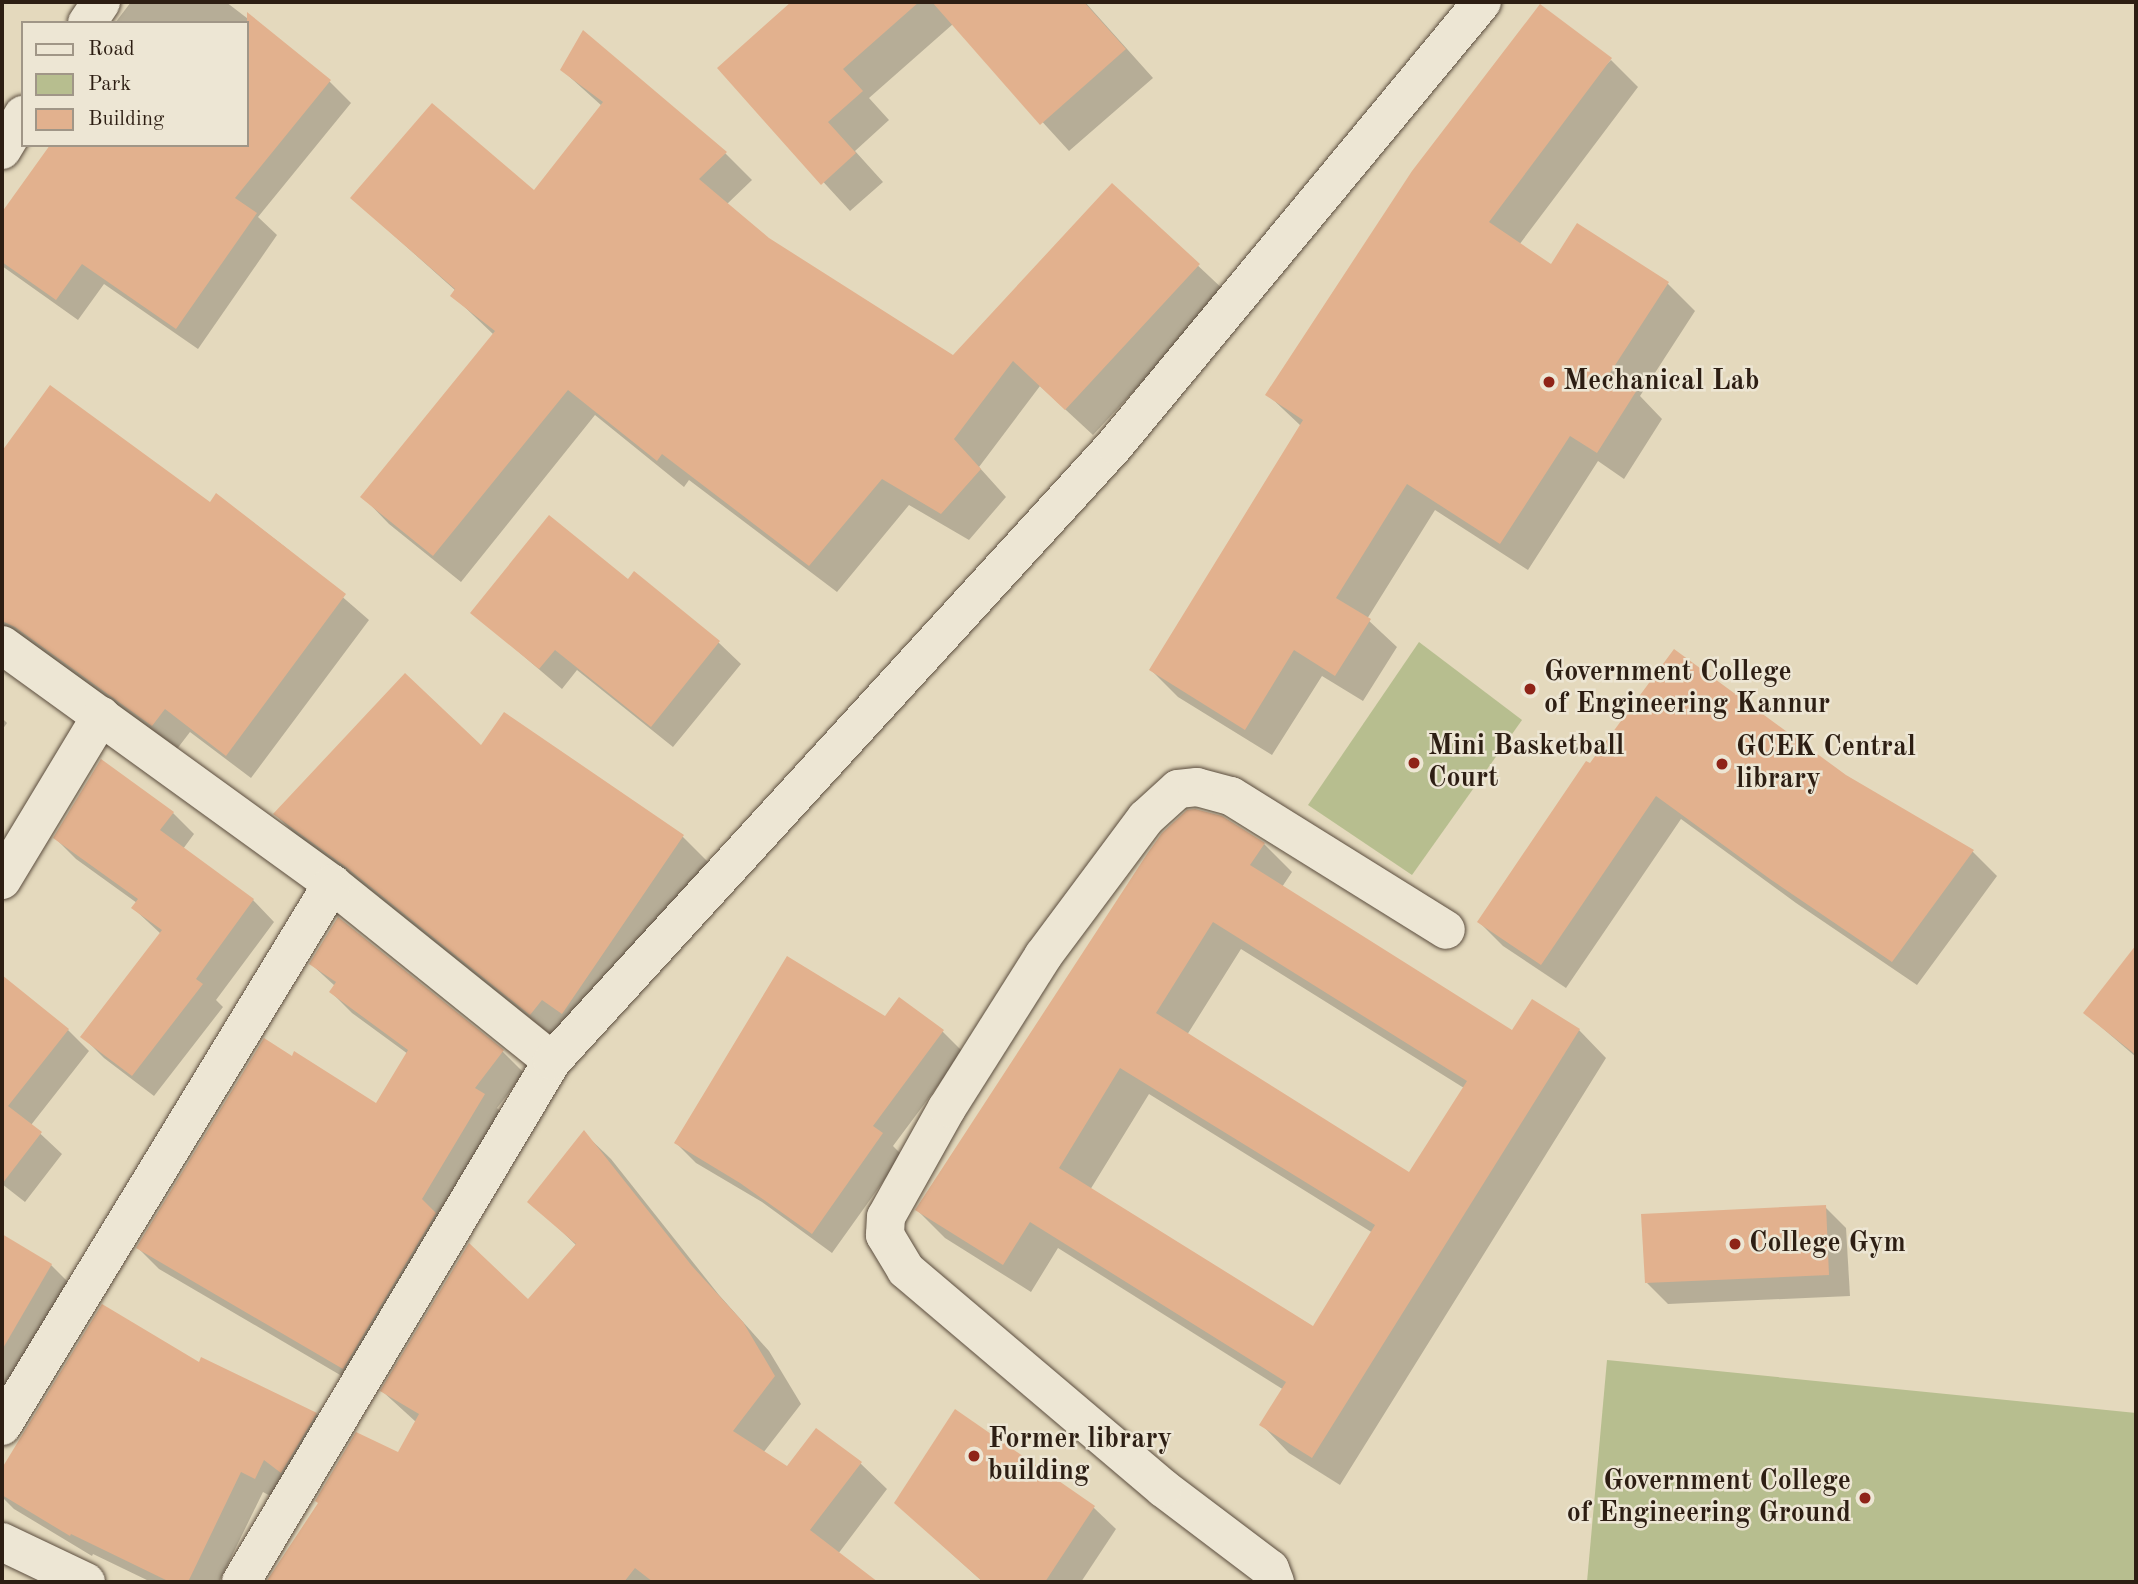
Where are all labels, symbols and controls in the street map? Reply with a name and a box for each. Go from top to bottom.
legend [21,21,248,147]
text: Road [88,39,135,60]
text: Park [88,74,131,95]
text: Building [88,109,164,130]
place label: Mechanical Lab [1563,365,1760,399]
marker: Mechanical Lab [1541,374,1557,390]
place label: Government College of Engineering Kannur [1544,656,1830,722]
marker: Government College of Engineering Kannur [1522,681,1538,697]
place label: Mini Basketball Court [1428,730,1624,796]
place label: GCEK Central library [1736,731,1916,797]
marker: Mini Basketball Court [1406,755,1422,771]
marker: GCEK Central library [1714,756,1730,772]
place label: College Gym [1749,1227,1906,1261]
marker: College Gym [1727,1236,1743,1252]
place label: Former library building [988,1423,1172,1489]
marker: Former library building [966,1448,982,1464]
place label: Government College of Engineering Ground [1567,1465,1851,1531]
marker: Government College of Engineering Ground [1857,1490,1873,1506]

